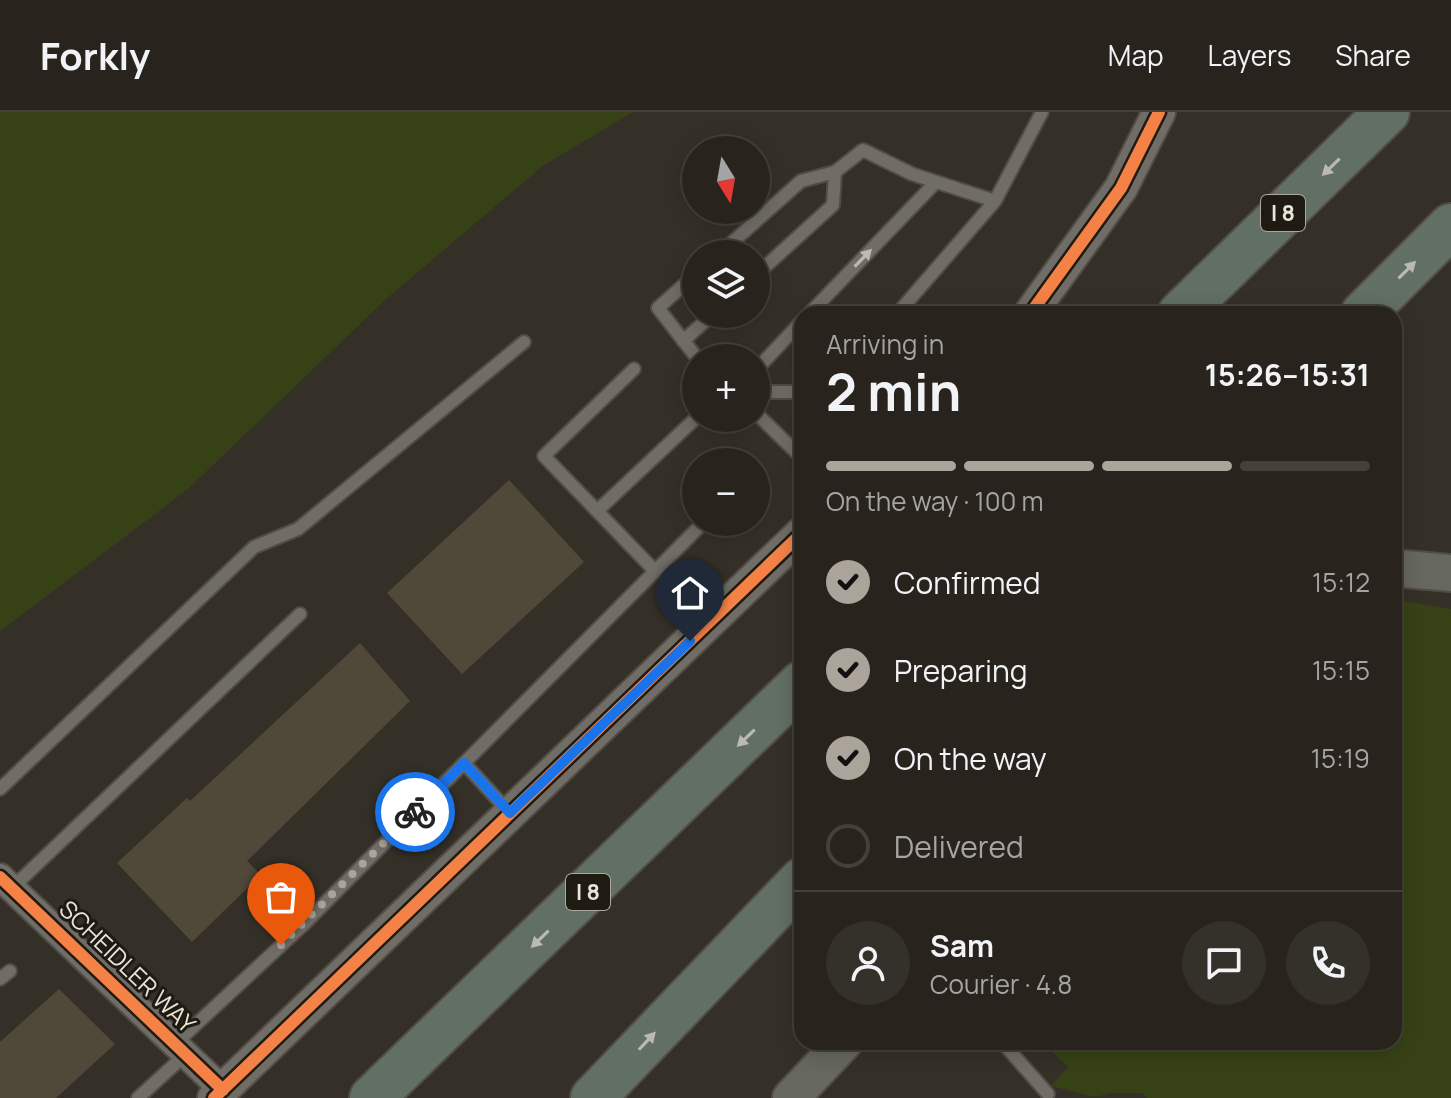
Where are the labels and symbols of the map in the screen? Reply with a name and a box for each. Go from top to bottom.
north arrow [682,136,770,224]
one-way arrow [1322,157,1341,175]
road number: I 8 [1261,195,1305,231]
one-way arrow [853,249,872,268]
one-way arrow [1397,261,1416,280]
pin [656,559,724,641]
one-way arrow [737,728,756,747]
courier [375,772,455,852]
pin [247,863,315,945]
road number: I 8 [566,874,610,910]
street label: SCHEIDLER WAY [53,892,204,1040]
one-way arrow [531,929,550,948]
one-way arrow [637,1032,655,1051]

